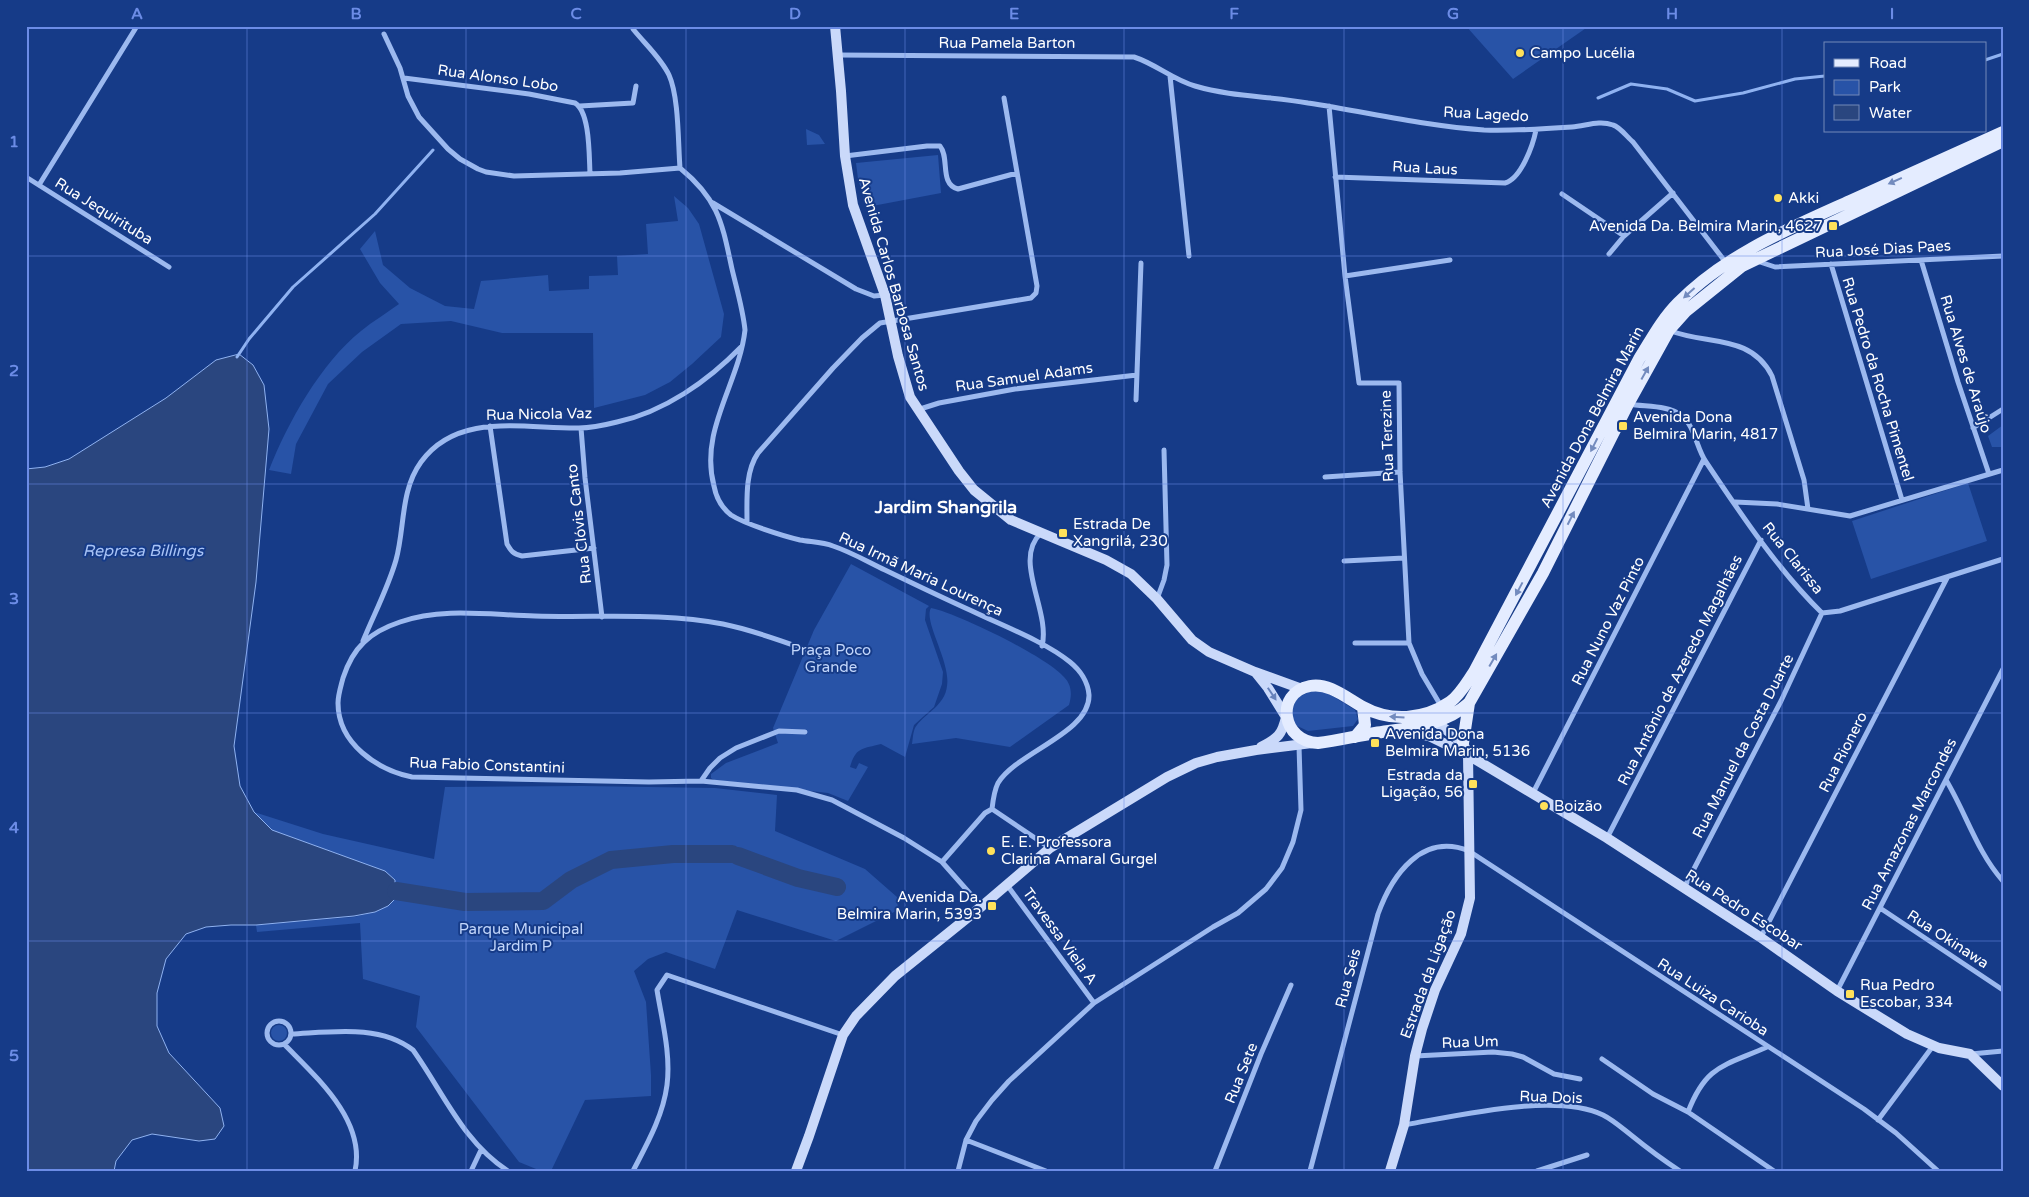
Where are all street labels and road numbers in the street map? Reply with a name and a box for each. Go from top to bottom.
street label: Rua Pamela Barton [938,34,1076,52]
street label: Rua Alonso Lobo [436,61,560,95]
street label: Rua Lagedo [1443,103,1529,125]
street label: Rua Laus [1392,157,1458,179]
street label: Rua Jequirituba [52,174,156,248]
street label: Avenida Carlos Barbosa Santos [855,175,933,393]
street label: Rua José Dias Paes [1815,236,1951,262]
street label: Rua Pedro da Rocha Pimentel [1838,275,1918,483]
street label: Rua Alves de Araújo [1936,293,1996,435]
street label: Avenida Dona Belmira Marin [1536,323,1648,511]
street label: Rua Samuel Adams [954,358,1094,396]
street label: Rua Terezine [1376,390,1398,482]
street label: Rua Nicola Vaz [486,404,592,424]
street label: Rua Clóvis Canto [563,463,595,585]
street label: Rua Clarissa [1759,519,1827,597]
street label: Rua Irmã Maria Lourença [836,528,1006,620]
street label: Rua Antônio de Azeredo Magalhães [1614,552,1746,788]
street label: Rua Nuno Vaz Pinto [1568,554,1648,688]
street label: Rua Manuel da Costa Duarte [1689,651,1797,841]
street label: Rua Rionero [1815,709,1871,795]
street label: Rua Amazonas Marcondes [1858,735,1960,913]
street label: Rua Fabio Constantini [409,753,565,777]
street label: Rua Pedro Escobar [1682,865,1806,955]
street label: Travessa Viela A [1019,884,1101,988]
street label: Rua Okinawa [1904,906,1992,972]
street label: Estrada da Ligação [1396,907,1460,1041]
street label: Rua Seis [1331,946,1365,1010]
street label: Rua Luiza Carioba [1654,954,1772,1040]
street label: Rua Um [1441,1032,1499,1052]
street label: Rua Sete [1221,1040,1261,1106]
street label: Rua Dois [1519,1087,1583,1107]

